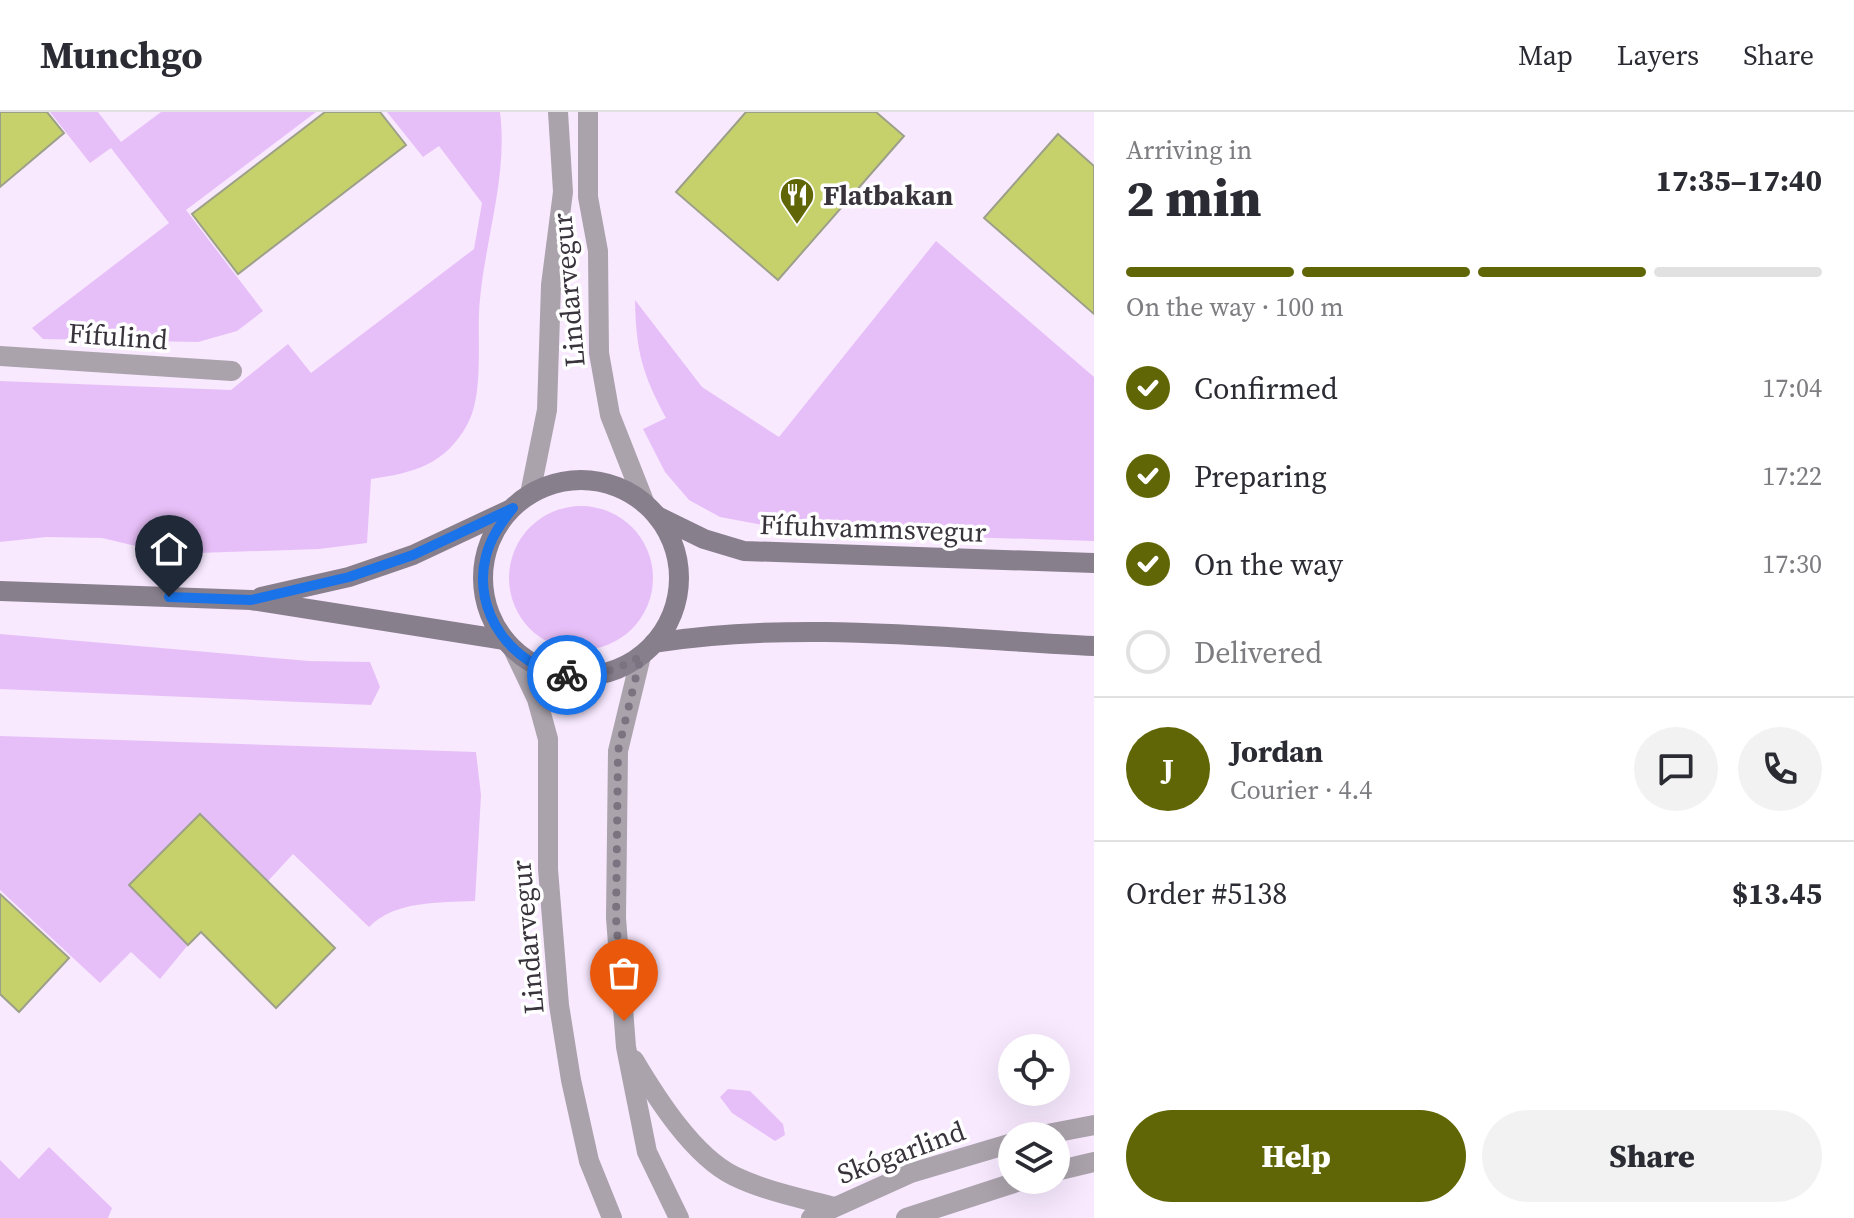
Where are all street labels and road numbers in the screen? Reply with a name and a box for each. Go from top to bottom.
street label: Lindarvegur [542,211,594,369]
street label: Fífulind [67,314,169,358]
street label: Fífuhvammsvegur [759,505,987,551]
street label: Lindarvegur [501,858,553,1016]
street label: Skógarlind [832,1111,970,1193]

